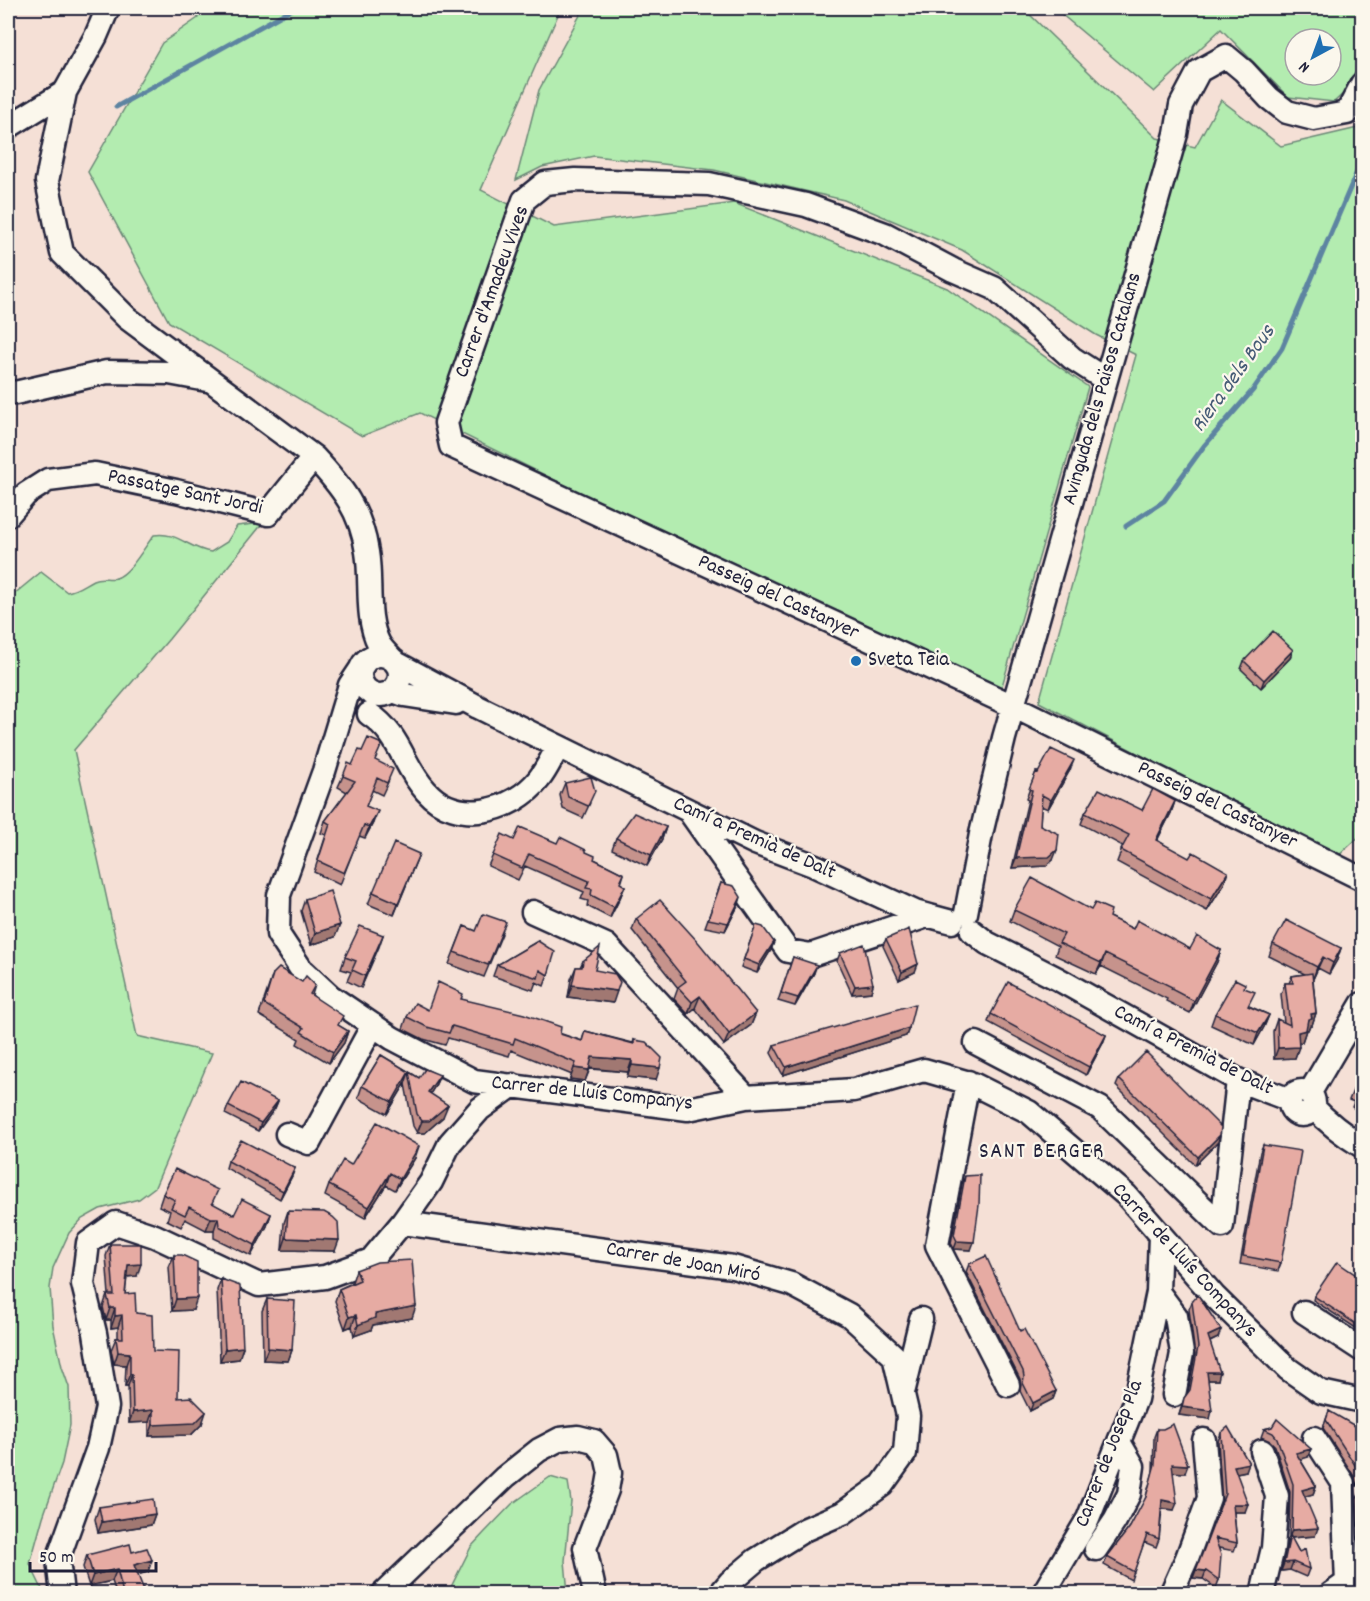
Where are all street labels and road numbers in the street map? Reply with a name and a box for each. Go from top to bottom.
street label: Carrer d'Amadeu Vives [448,202,538,382]
street label: Avinguda dels Països Catalans [1055,269,1151,509]
street label: Passatge Sant Jordi [105,462,265,524]
street label: Passeig del Castanyer [692,547,864,649]
street label: Passeig del Castanyer [1132,754,1302,858]
street label: Camí a Premià de Dalt [668,790,840,888]
street label: Camí a Premià de Dalt [1108,998,1278,1104]
street label: Carrer de Lluís Companys [490,1069,694,1119]
street label: Carrer de Lluís Companys [1104,1177,1264,1345]
street label: Carrer de Joan Miró [603,1235,763,1291]
street label: Carrer de Josep Pla [1068,1375,1152,1532]

